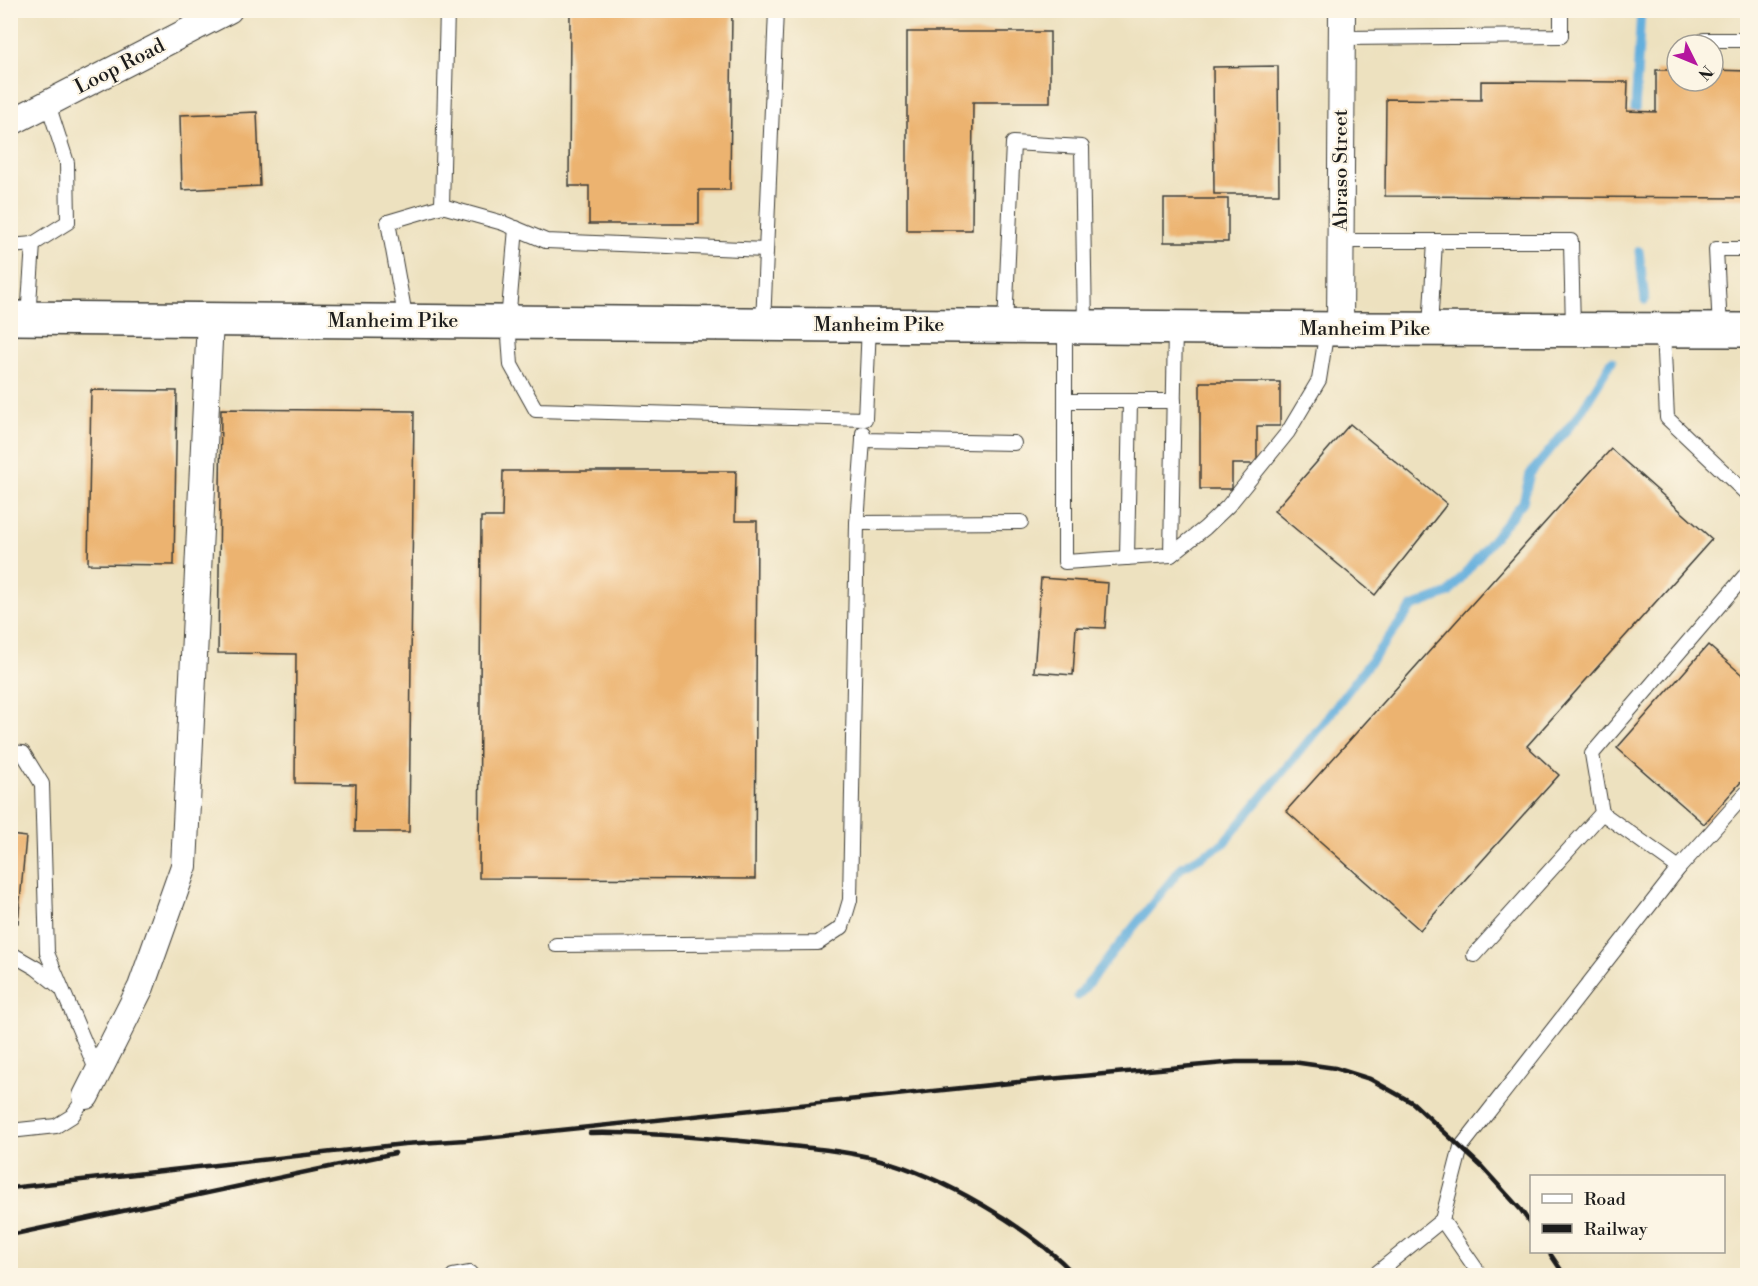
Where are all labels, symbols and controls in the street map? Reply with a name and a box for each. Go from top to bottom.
street label: Loop Road [71,33,170,100]
north arrow [1665,33,1725,93]
text: N [1693,61,1717,84]
street label: Abraso Street [1329,109,1354,232]
street label: Manheim Pike [328,309,458,334]
street label: Manheim Pike [814,313,944,338]
street label: Manheim Pike [1300,317,1430,342]
legend [1530,1175,1725,1253]
text: Road [1584,1188,1627,1211]
text: Railway [1584,1218,1648,1241]

